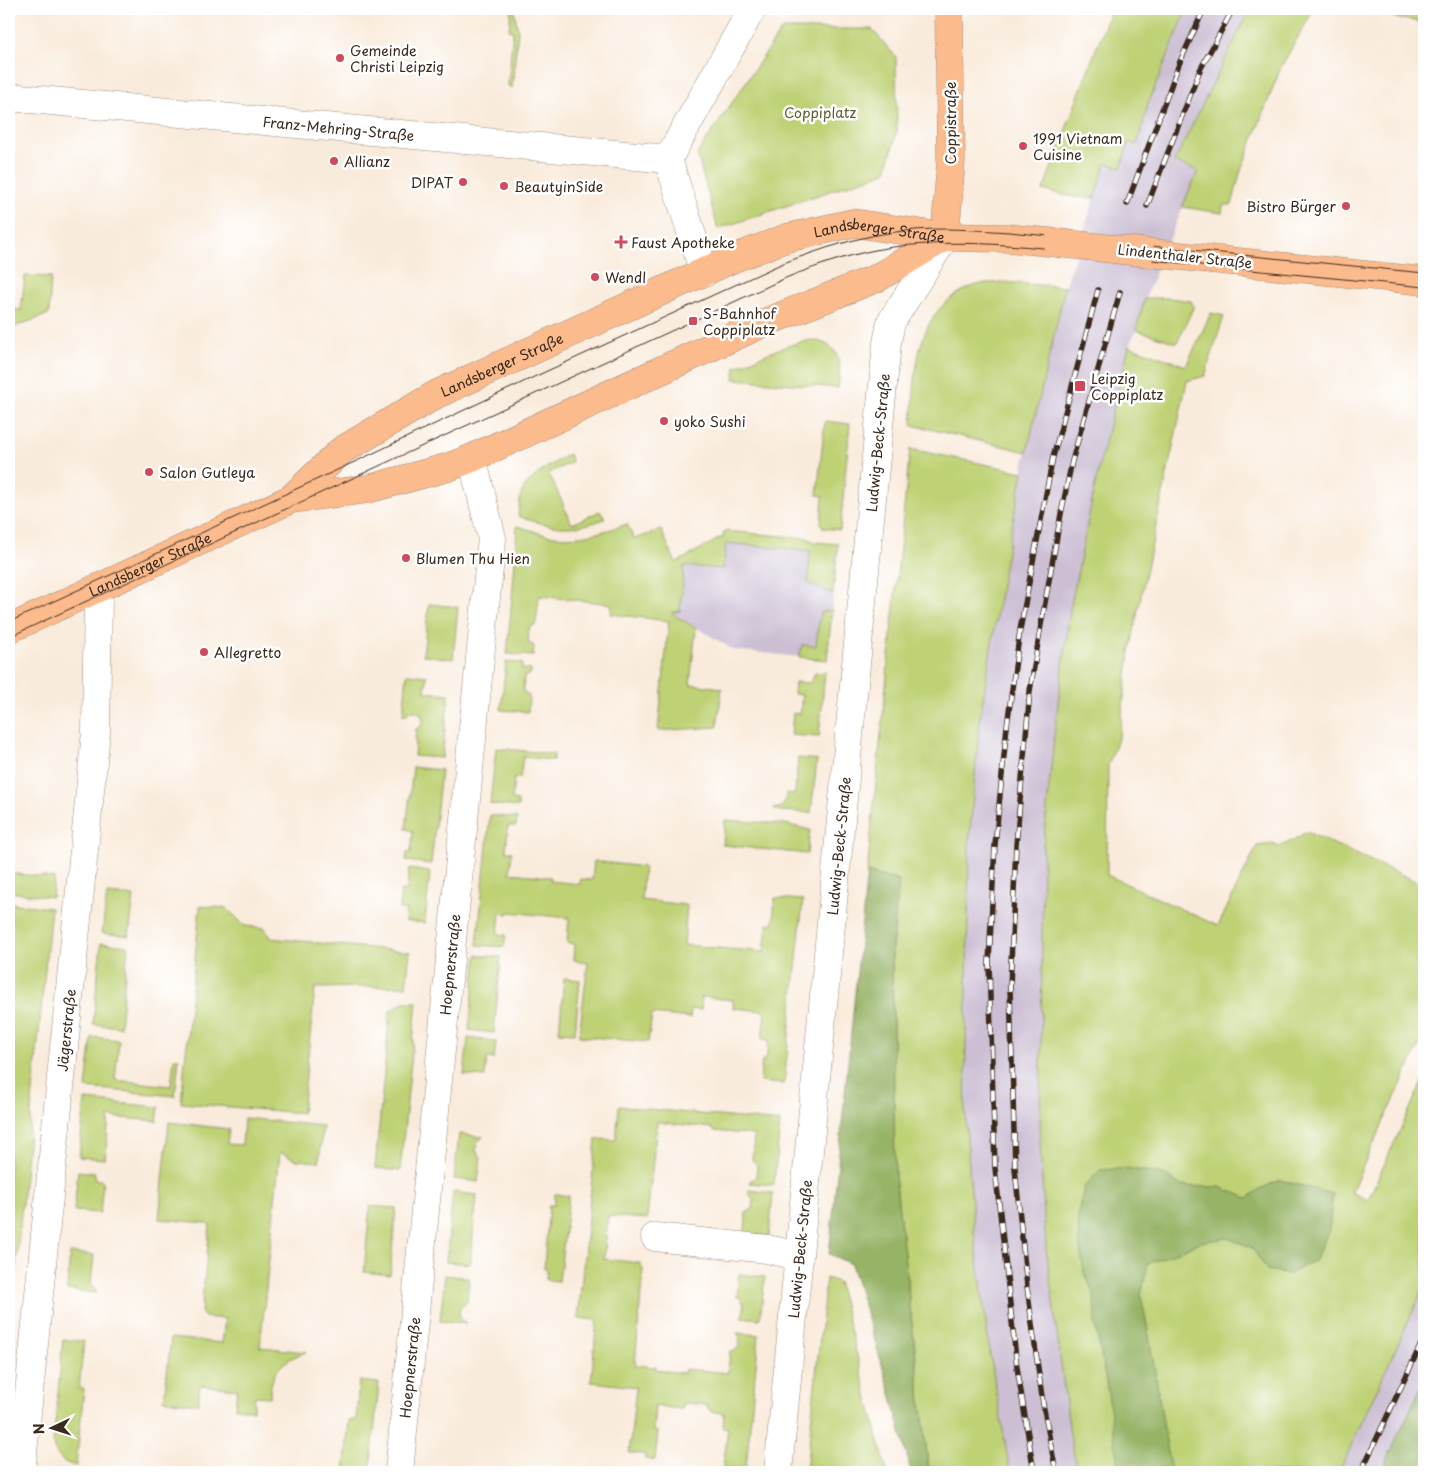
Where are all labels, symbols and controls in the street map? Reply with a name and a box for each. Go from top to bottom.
place label: Gemeinde Christi Leipzig [350,40,444,77]
marker: Gemeinde Christi Leipzig [334,52,346,64]
street label: Coppistraße [940,82,961,164]
park label: Coppiplatz [784,102,856,123]
street label: Franz-Mehring-Straße [262,110,415,146]
place label: 1991 Vietnam Cuisine [1033,128,1123,165]
marker: 1991 Vietnam Cuisine [1017,140,1029,152]
place label: Allianz [344,151,390,172]
marker: Allianz [328,155,340,167]
place label: DIPAT [411,172,453,193]
marker: DIPAT [457,176,469,188]
place label: BeautyinSide [514,176,603,197]
marker: BeautyinSide [498,180,510,192]
place label: Bistro Bürger [1246,196,1336,217]
marker: Bistro Bürger [1340,200,1352,212]
street label: Landsberger Straße [811,213,946,247]
place label: Faust Apotheke [631,232,735,253]
marker: Faust Apotheke [615,236,627,248]
street label: Lindenthaler Straße [1117,239,1253,273]
place label: Wendl [605,267,646,288]
marker: Wendl [589,271,601,283]
place label: S-Bahnhof Coppiplatz [703,303,777,340]
marker: S-Bahnhof Coppiplatz [687,315,699,327]
street label: Landsberger Straße [437,327,566,402]
place label: Leipzig Coppiplatz [1091,368,1164,405]
street label: Ludwig-Beck-Straße [860,373,894,513]
marker: Leipzig Coppiplatz [1073,379,1087,393]
place label: yoko Sushi [674,411,746,432]
marker: yoko Sushi [658,415,670,427]
place label: Salon Gutleya [159,462,255,483]
marker: Salon Gutleya [143,466,155,478]
street label: Landsberger Straße [85,527,214,601]
place label: Blumen Thu Hien [416,548,530,569]
marker: Blumen Thu Hien [400,552,412,564]
place label: Allegretto [214,642,282,663]
marker: Allegretto [198,646,210,658]
street label: Ludwig-Beck-Straße [821,776,856,916]
street label: Hoepnerstraße [434,913,465,1016]
street label: Jägerstraße [51,988,80,1073]
street label: Ludwig-Beck-Straße [782,1179,817,1319]
street label: Hoepnerstraße [394,1316,425,1419]
north arrow [28,1404,78,1454]
text: N [28,1423,49,1435]

